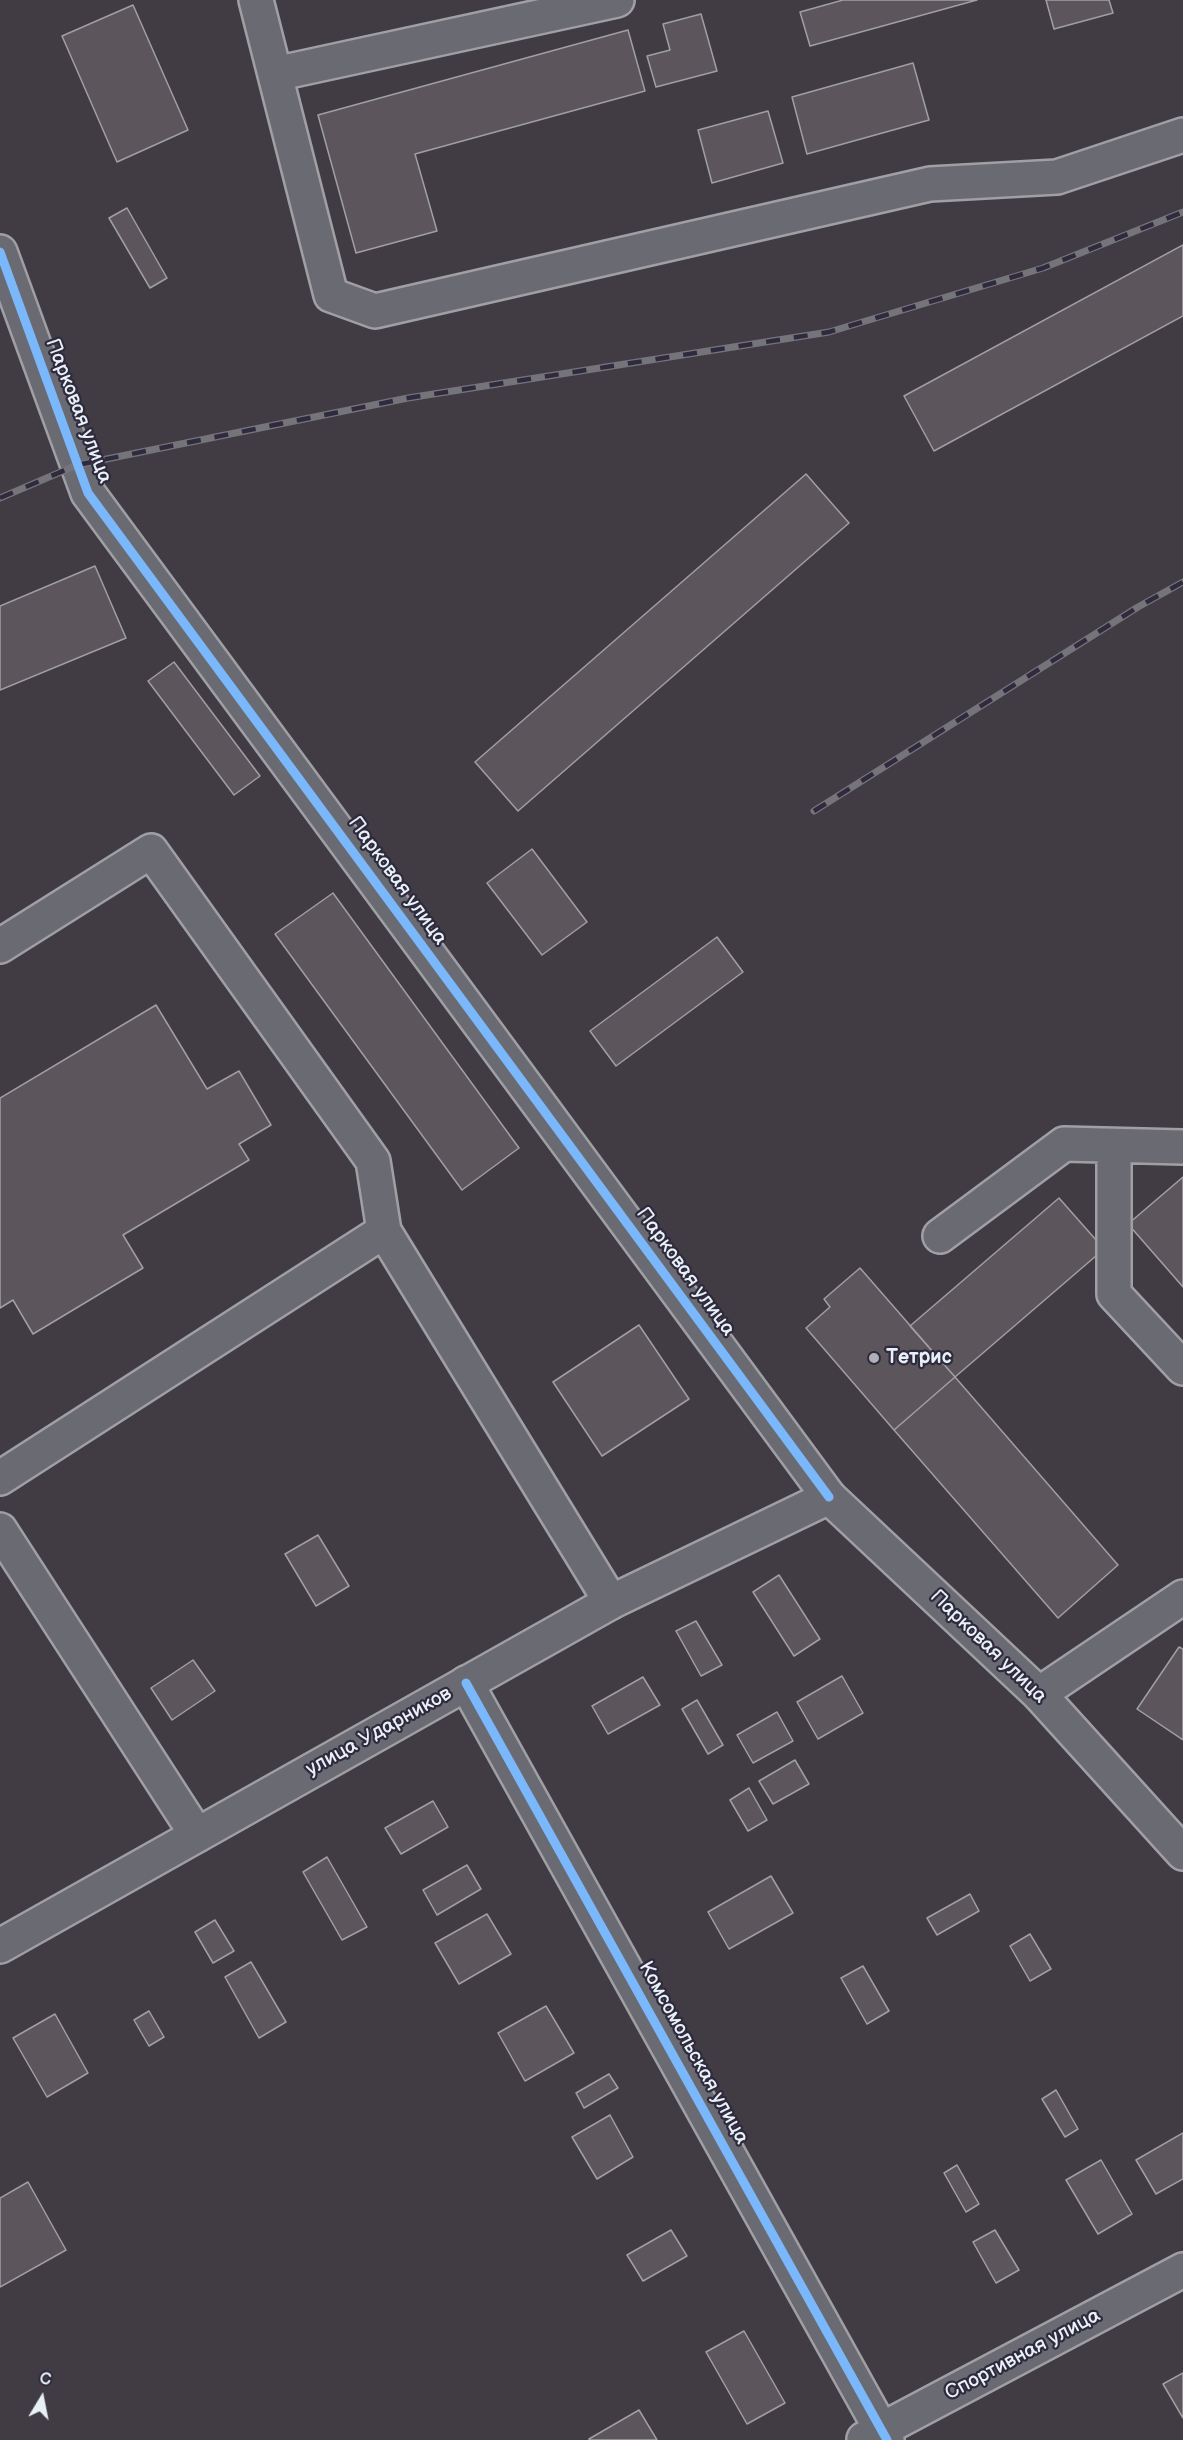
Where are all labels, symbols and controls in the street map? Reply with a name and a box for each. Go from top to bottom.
street label: Парковая улица [39,335,117,487]
street label: Парковая улица [342,812,452,950]
street label: Парковая улица [630,1203,740,1341]
place label: Тетрис [886,1346,952,1370]
marker: Тетрис [867,1351,881,1365]
street label: Парковая улица [925,1585,1051,1709]
street label: улица Ударников [302,1682,456,1782]
street label: Комсомольская улица [633,1957,753,2149]
street label: Спортивная улица [941,2304,1105,2406]
north arrow [12,2368,72,2428]
text: С [38,2369,52,2390]

